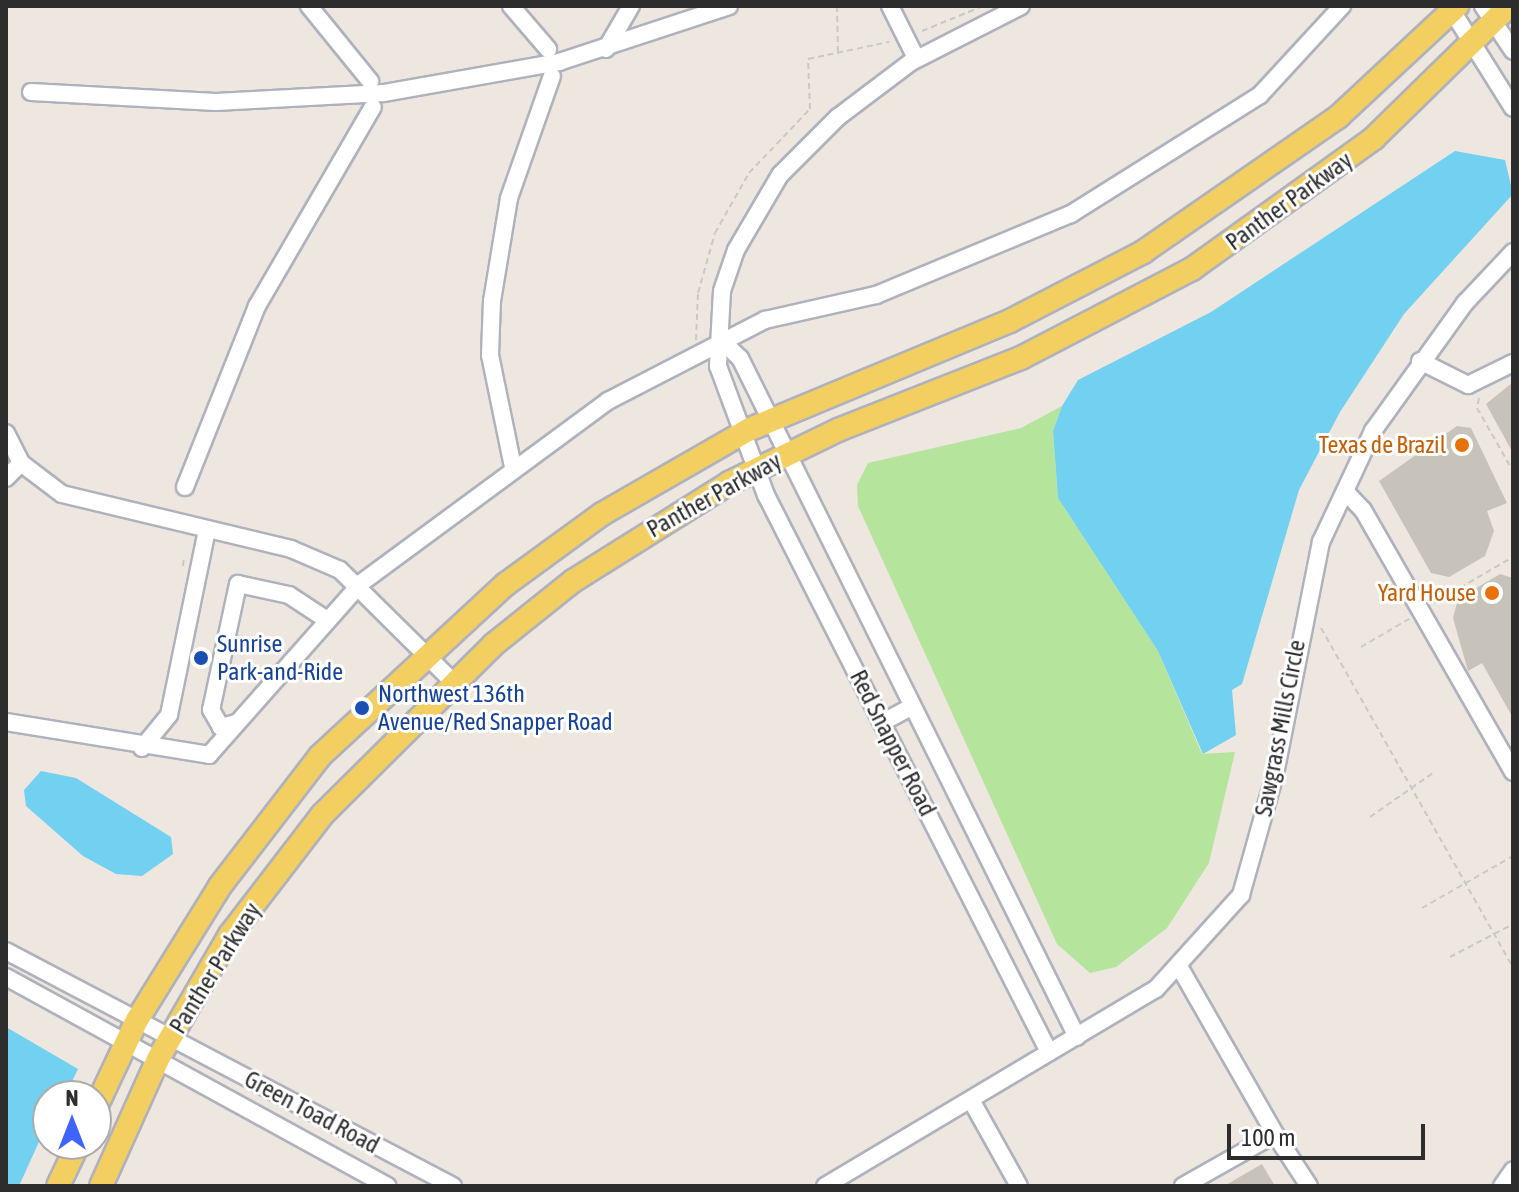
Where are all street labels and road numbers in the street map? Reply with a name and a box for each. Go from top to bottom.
street label: Panther Parkway [1220,146,1358,256]
street label: Panther Parkway [642,446,786,544]
street label: Sawgrass Mills Circle [1249,637,1311,819]
street label: Red Snapper Road [844,665,942,821]
street label: Panther Parkway [163,897,267,1039]
street label: Green Toad Road [240,1064,384,1160]

